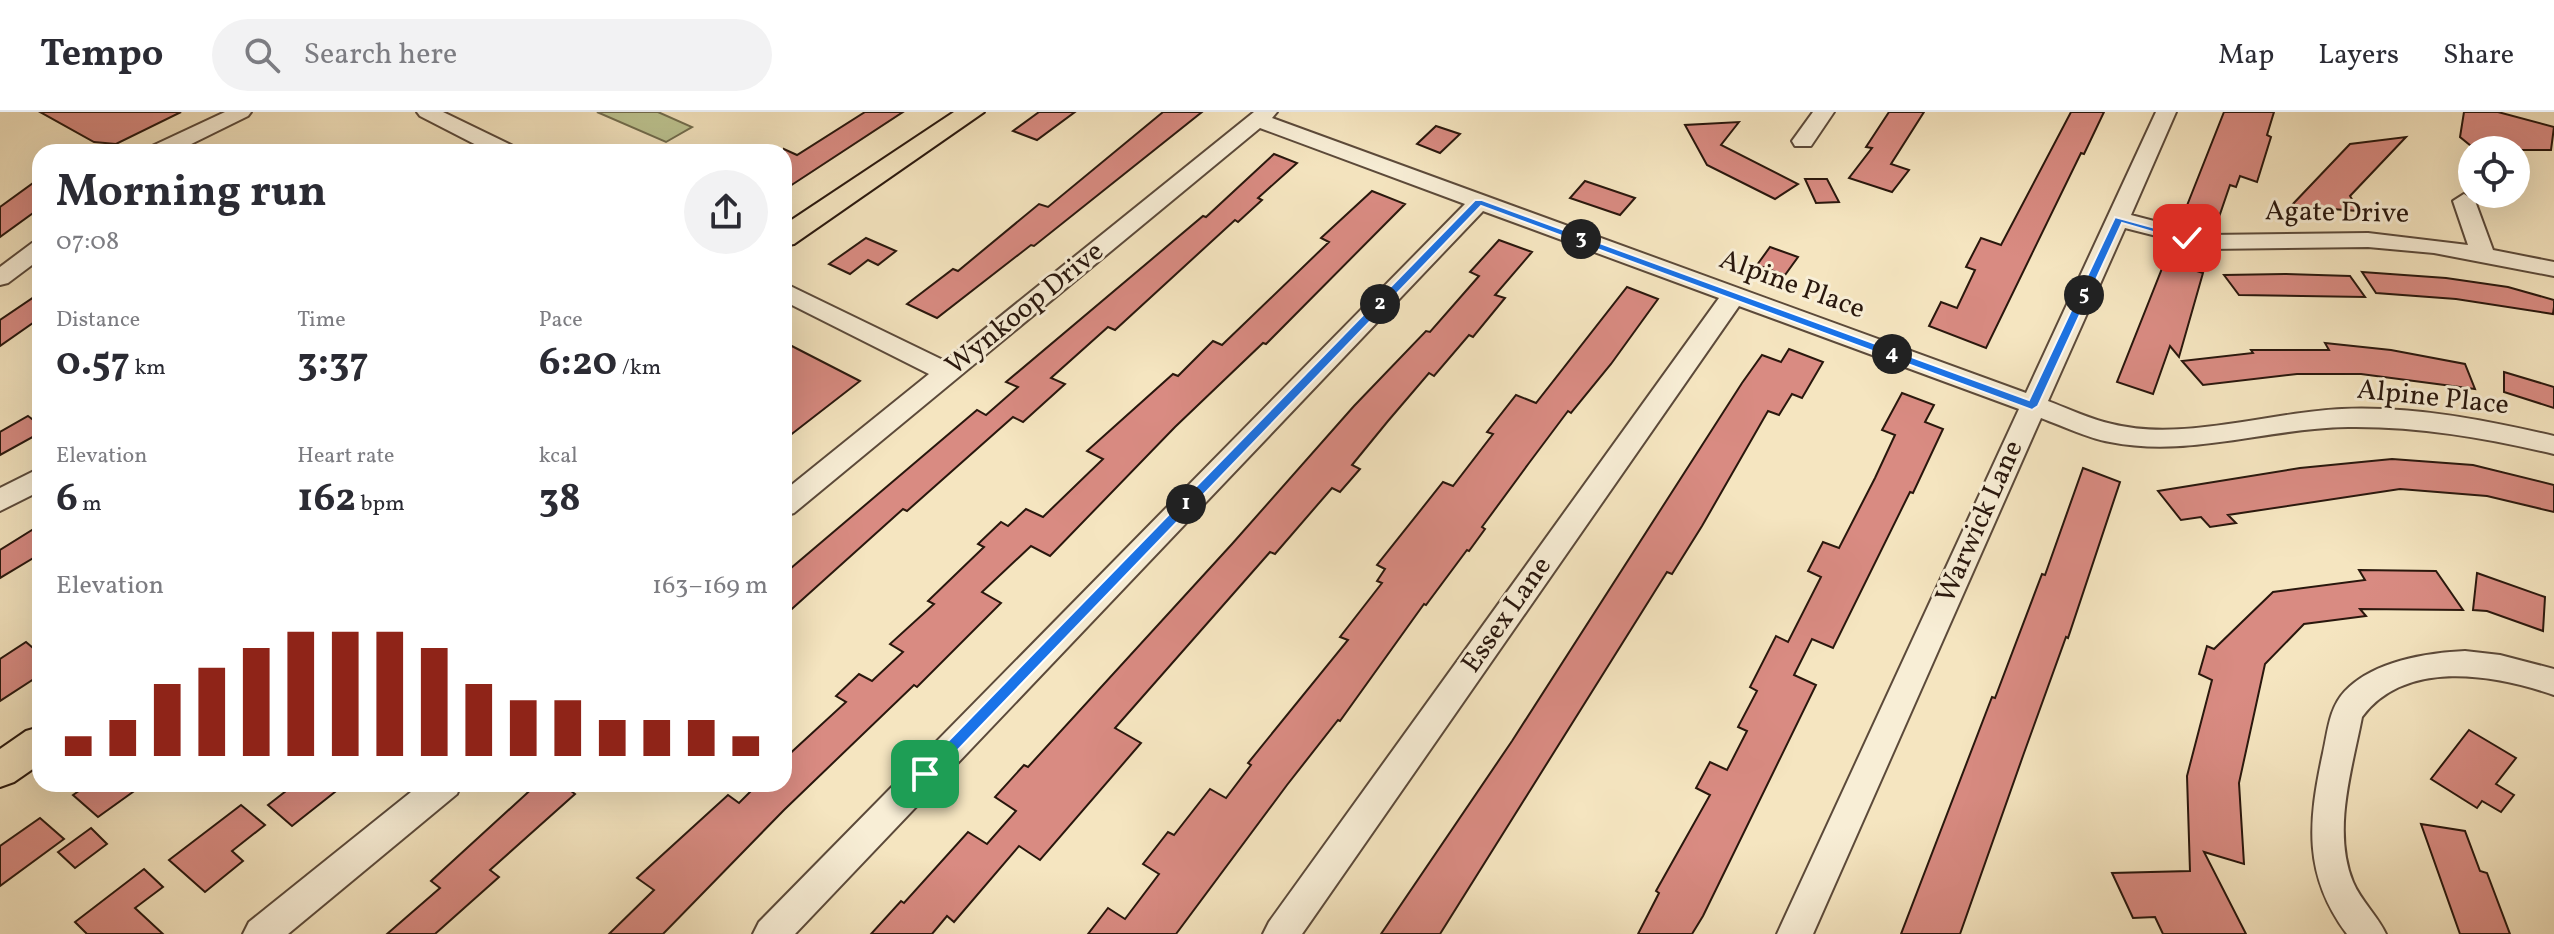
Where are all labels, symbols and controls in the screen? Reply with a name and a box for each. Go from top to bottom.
search box [212,19,772,91]
text: Tempo [40,29,164,82]
icon: search [240,33,284,77]
text: Search here [304,34,457,76]
text: Map [2218,36,2274,75]
text: Layers [2318,36,2399,75]
text: Share [2443,36,2514,75]
map controls [2458,136,2530,208]
button: locate [2458,136,2530,208]
text: Morning run [56,163,327,224]
button: share [684,170,768,254]
street label: Agate Drive [2264,192,2410,234]
pin [2153,204,2221,272]
icon: check [2165,216,2209,260]
pin: 3 [1561,219,1601,259]
text: 3 [1575,223,1587,254]
text: 07:08 [56,224,119,260]
street label: Wynkoop Drive [938,233,1112,385]
street label: Alpine Place [1714,241,1870,329]
pin: 5 [2064,275,2104,315]
text: 5 [2079,279,2089,310]
pin: 2 [1360,284,1400,324]
text: 2 [1374,288,1386,319]
text: Distance [56,305,140,336]
text: Time [297,305,346,336]
text: Pace [539,305,583,336]
pin: 4 [1872,334,1912,374]
text: 0.57 [56,336,130,392]
text: 3:37 [297,336,369,392]
text: 6:20 [539,336,617,392]
text: 4 [1885,338,1899,369]
text: km [130,353,166,384]
text: /km [617,353,661,384]
street label: Alpine Place [2355,371,2511,425]
street label: Warwick Lane [1927,434,2033,610]
text: Elevation [56,441,147,472]
text: Heart rate [297,441,394,472]
text: kcal [539,441,578,472]
text: 6 [56,472,78,528]
text: 162 [297,472,356,528]
text: 38 [539,472,581,528]
pin: 1 [1166,484,1206,524]
text: 1 [1182,488,1190,519]
text: m [78,489,102,520]
text: bpm [356,489,405,520]
street label: Essex Lane [1453,549,1561,681]
text: Elevation [56,568,164,604]
text: 163–169 m [652,568,768,604]
pin [891,740,959,808]
icon: arrive [903,752,947,796]

